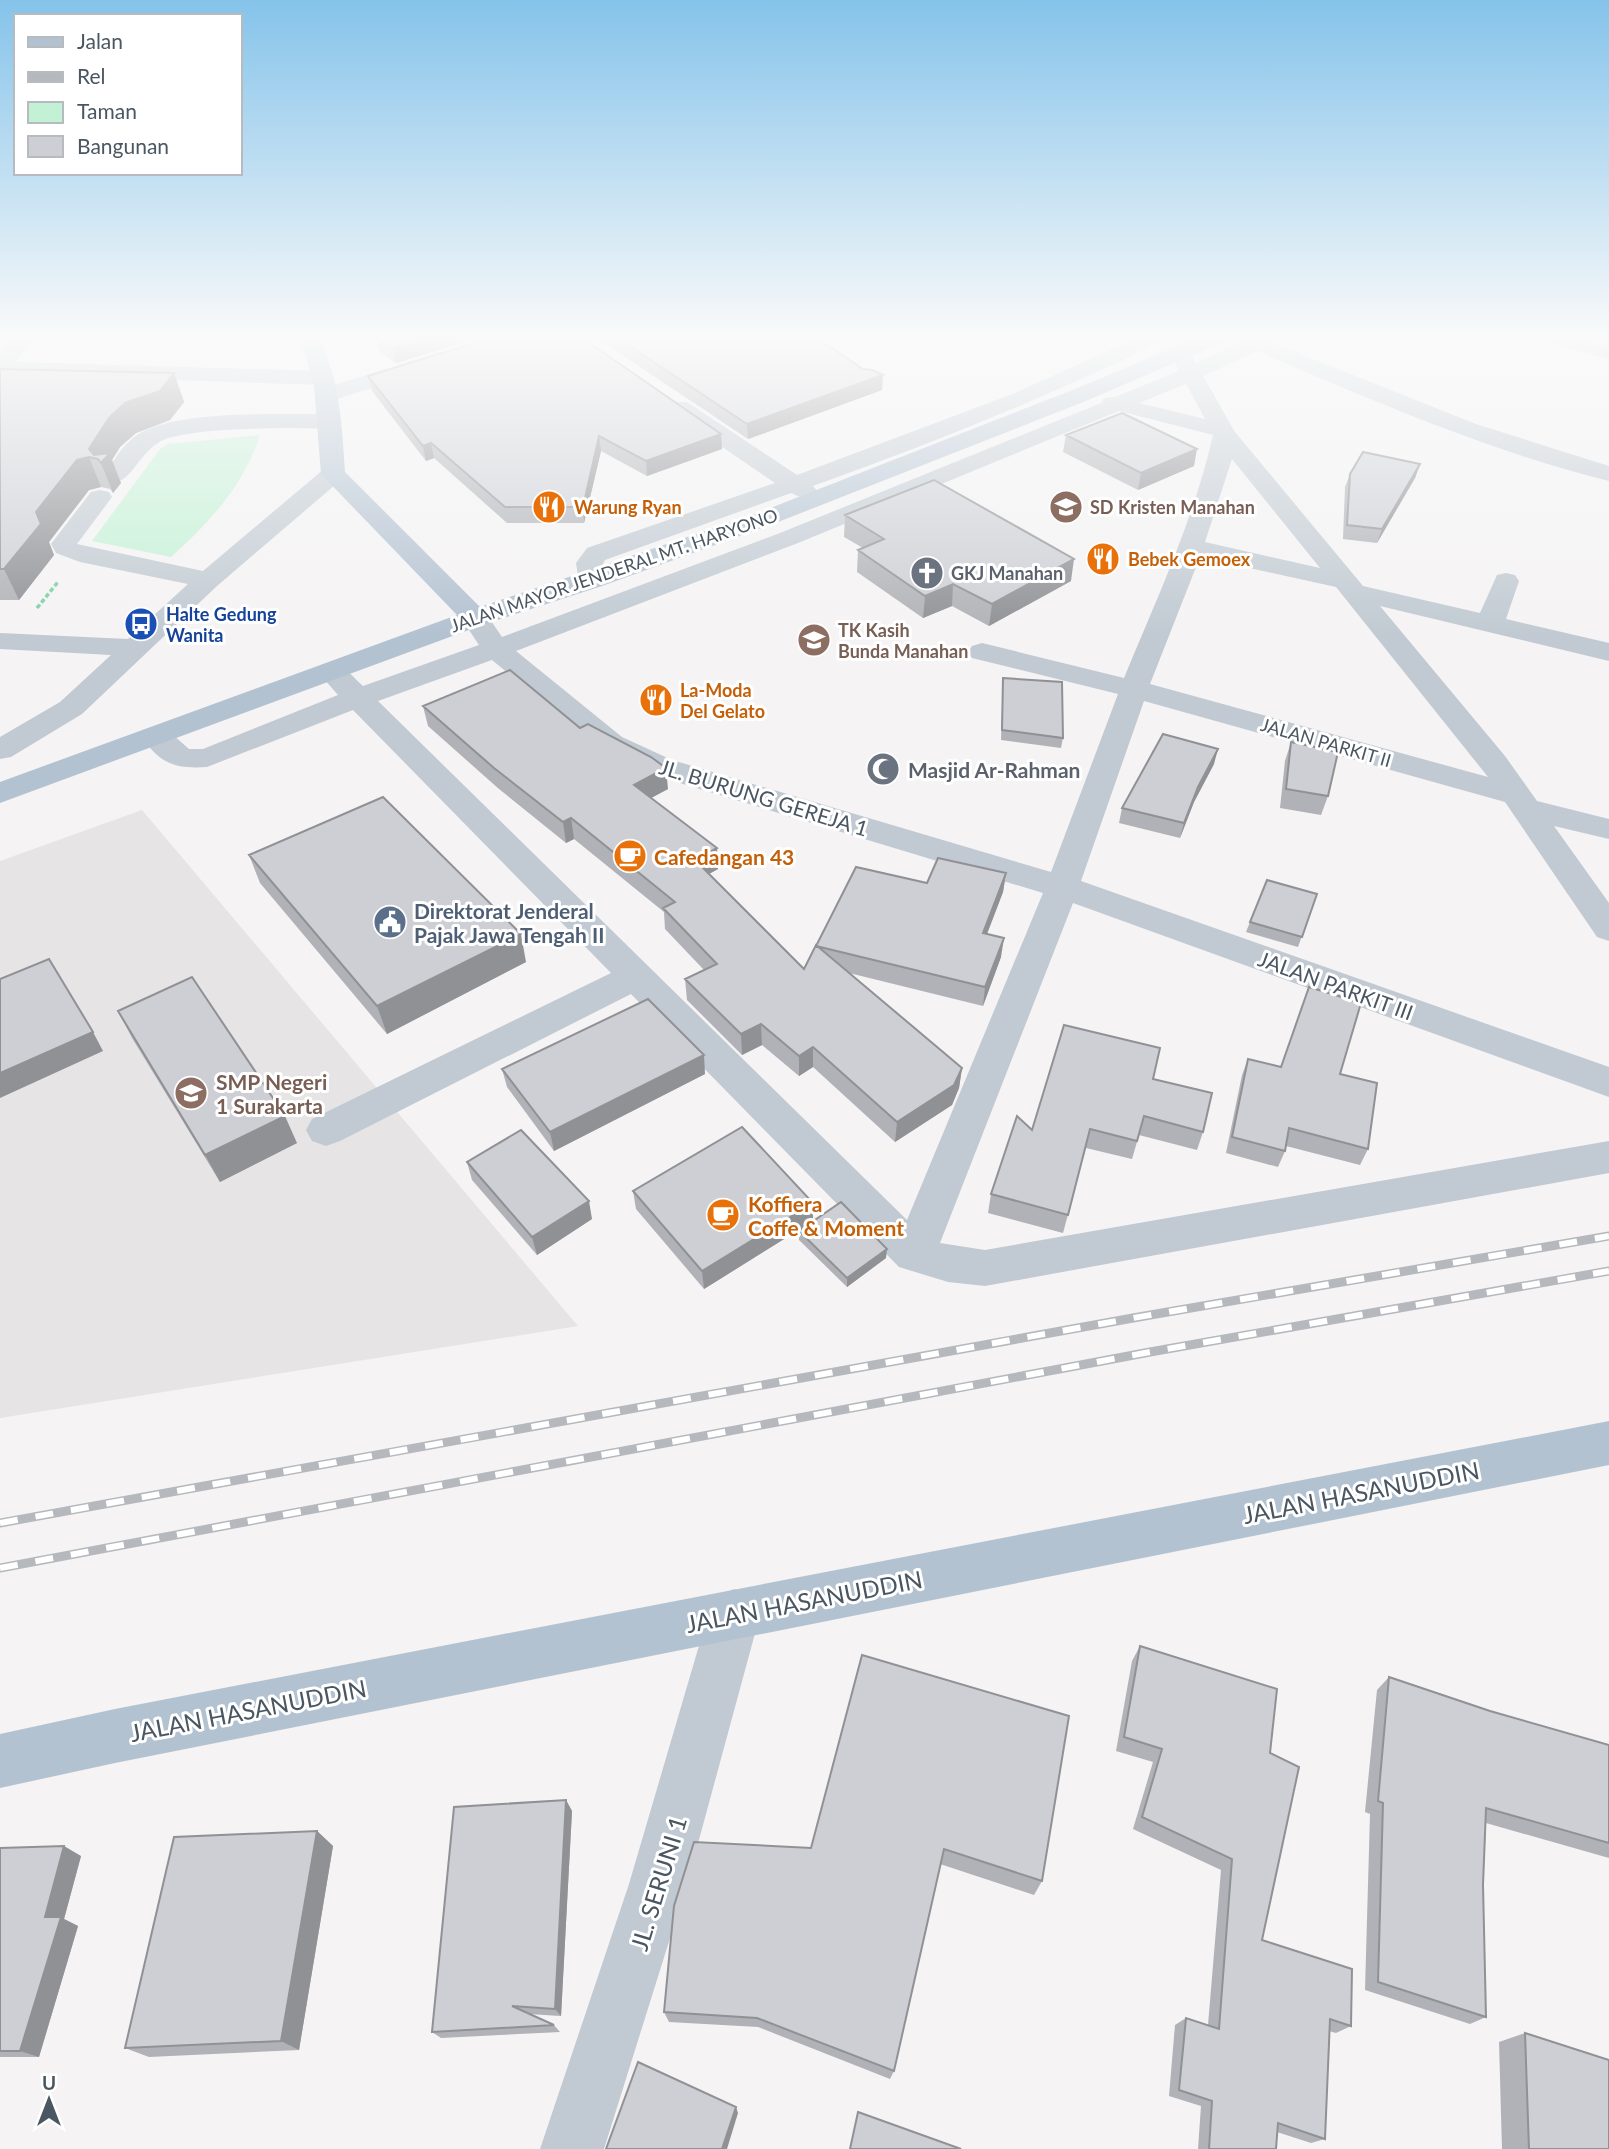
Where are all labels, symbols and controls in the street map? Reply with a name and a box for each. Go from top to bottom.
legend [14,14,242,175]
text: Jalan [77,28,123,53]
text: Rel [77,63,106,88]
text: Taman [77,98,137,123]
text: Bangunan [77,133,169,158]
restaurant icon: Warung Ryan [530,488,568,526]
school or university icon: SD Kristen Manahan [1047,488,1085,526]
place label: Warung Ryan [574,496,682,518]
place label: SD Kristen Manahan [1090,496,1255,518]
street label: JALAN MAYOR JENDERAL MT. HARYONO [447,503,781,637]
restaurant icon: Bebek Gemoex [1084,540,1122,578]
place label: Bebek Gemoex [1128,548,1251,570]
church icon: GKJ Manahan [908,554,946,592]
place label: GKJ Manahan [951,562,1063,584]
place label: Halte Gedung Wanita [166,603,277,646]
bus stop icon: Halte Gedung Wanita [122,605,160,643]
place label: TK Kasih Bunda Manahan [838,619,968,662]
school or university icon: TK Kasih Bunda Manahan [795,621,833,659]
place label: La-Moda Del Gelato [680,679,765,722]
restaurant icon: La-Moda Del Gelato [637,681,675,719]
street label: JALAN PARKIT II [1258,713,1394,771]
mosque icon: Masjid Ar-Rahman [864,750,902,788]
street label: JL. BURUNG GEREJA 1 [657,753,871,841]
place label: Masjid Ar-Rahman [908,757,1080,782]
cafe icon: Cafedangan 43 [611,837,649,875]
place label: Cafedangan 43 [654,844,794,869]
place label: Direktorat Jenderal Pajak Jawa Tengah II [414,898,604,947]
public building icon: Direktorat Jenderal Pajak Jawa Tengah II [371,903,409,941]
street label: JALAN PARKIT III [1255,945,1417,1025]
place label: SMP Negeri 1 Surakarta [216,1069,327,1118]
school or university icon: SMP Negeri 1 Surakarta [172,1074,210,1112]
place label: Koffiera Coffe & Moment [748,1191,904,1240]
cafe icon: Koffiera Coffe & Moment [704,1196,742,1234]
street label: JALAN HASANUDDIN [1240,1455,1482,1529]
street label: JALAN HASANUDDIN [683,1564,925,1638]
street label: JALAN HASANUDDIN [127,1673,369,1747]
street label: JL. SERUNI 1 [624,1812,692,1954]
north arrow [14,2065,84,2135]
text: U [42,2071,56,2094]

